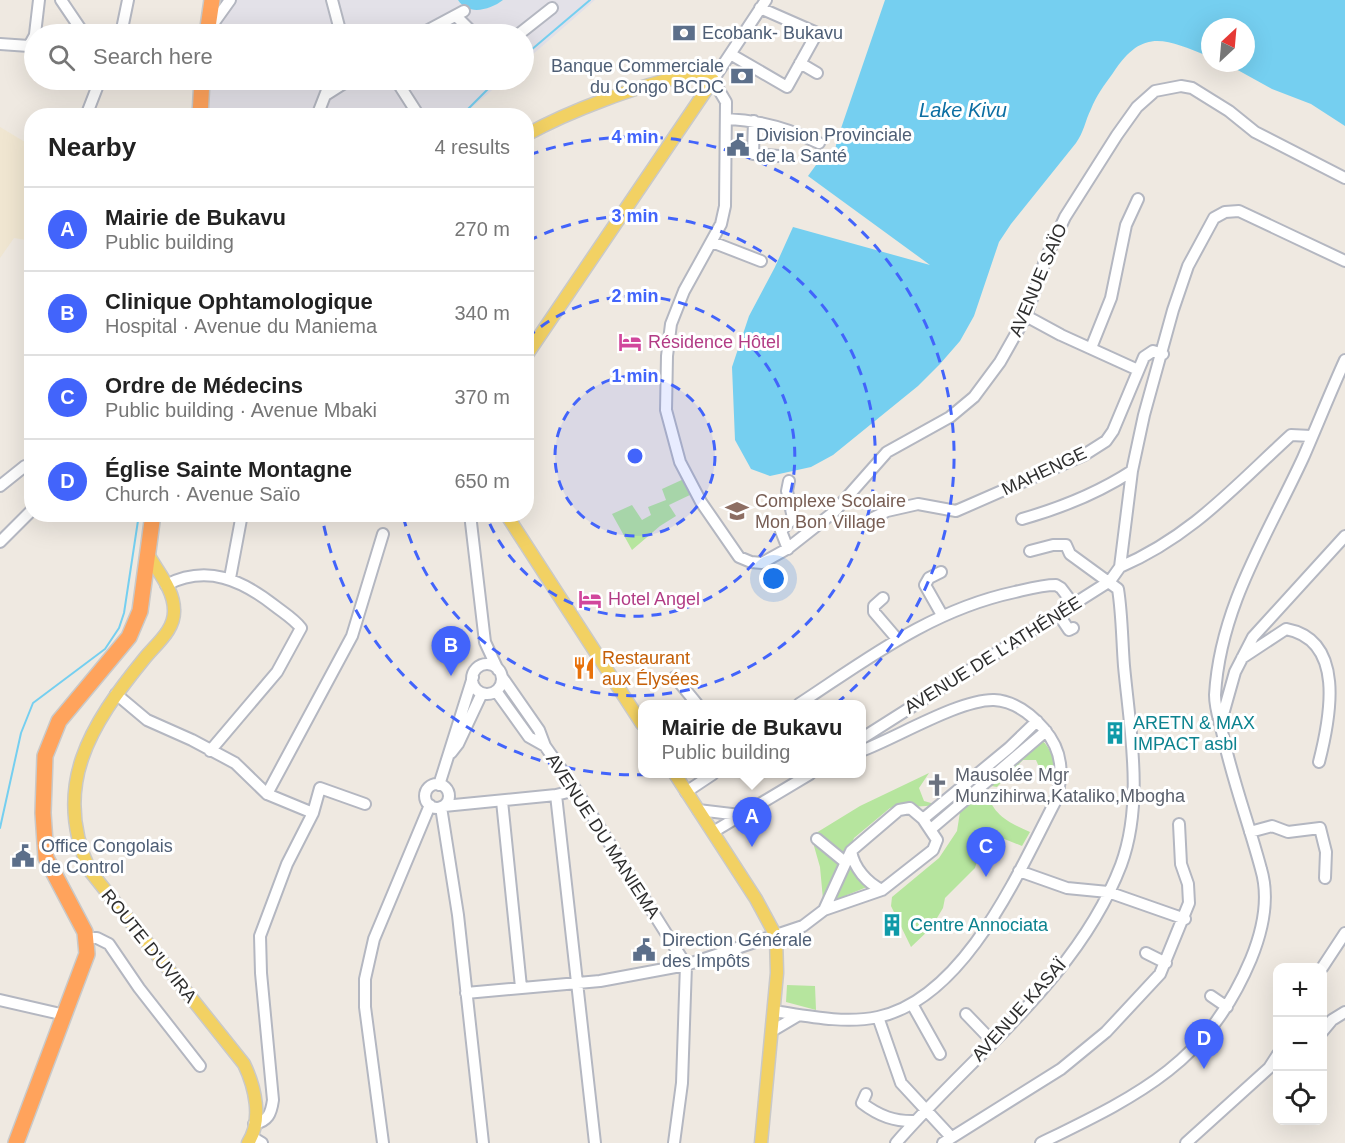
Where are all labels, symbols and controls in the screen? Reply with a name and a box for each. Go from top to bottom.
north arrow [1201,18,1255,72]
bank icon: Ecobank- Bukavu [671,20,697,46]
place label: Ecobank- Bukavu [702,23,843,43]
search box [24,24,534,90]
icon: search [45,41,78,74]
text: Search here [93,44,213,69]
place label: Banque Commerciale du Congo BCDC [551,56,724,97]
bank icon: Banque Commerciale du Congo BCDC [729,63,755,89]
water label: Lake Kivu [919,99,1007,121]
place label: Division Provinciale de la Santé [756,125,912,166]
text: 4 min [611,127,659,147]
text: Nearby [48,132,136,162]
public building icon: Division Provinciale de la Santé [725,132,751,158]
text: 4 results [434,136,510,158]
text: Mairie de Bukavu [105,205,286,230]
text: 3 min [611,206,659,226]
text: A [60,218,75,240]
text: 270 m [454,218,510,240]
street label: AVENUE SAÏO [1005,221,1071,339]
text: Public building [105,231,234,253]
text: 2 min [611,286,659,306]
text: Clinique Ophtamologique [105,289,373,314]
text: B [60,302,75,324]
text: 340 m [454,302,510,324]
text: Hospital · Avenue du Maniema [105,315,377,337]
hotel icon: Résidence Hôtel [617,329,643,355]
place label: Résidence Hôtel [648,332,780,352]
text: 1 min [611,366,659,386]
text: Ordre de Médecins [105,373,303,398]
text: C [60,386,75,408]
text: 370 m [454,386,510,408]
text: Public building · Avenue Mbaki [105,399,377,421]
street label: MAHENGE [999,443,1089,499]
centre of rings [625,446,645,466]
text: Église Sainte Montagne [105,457,352,482]
text: D [60,470,75,492]
text: 650 m [454,470,510,492]
text: Church · Avenue Saïo [105,483,300,505]
place label: Complexe Scolaire Mon Bon Village [755,491,906,532]
school or university icon: Complexe Scolaire Mon Bon Village [724,498,750,524]
your location [759,564,788,593]
hotel icon: Hotel Angel [577,586,603,612]
place label: Hotel Angel [608,589,700,609]
street label: AVENUE DE L'ATHÉNÉE [901,592,1085,718]
pin: B [432,626,470,676]
place label: Restaurant aux Élysées [602,648,699,689]
restaurant icon: Restaurant aux Élysées [571,655,597,681]
popup [638,700,866,778]
place label: ARETN & MAX IMPACT asbl [1133,713,1255,754]
text: Mairie de Bukavu [662,715,842,740]
building icon: ARETN & MAX IMPACT asbl [1102,720,1128,746]
text: Public building [662,741,791,763]
street label: AVENUE DU MANIEMA [542,750,664,922]
place label: Mausolée Mgr Munzihirwa,Kataliko,Mbogha [955,765,1186,806]
church icon: Mausolée Mgr Munzihirwa,Kataliko,Mbogha [924,772,950,798]
pin: A [732,798,771,847]
pin: C [966,828,1006,877]
place label: Office Congolais de Control [41,836,173,877]
public building icon: Office Congolais de Control [10,843,36,869]
street label: ROUTE D'UVIRA [97,886,201,1006]
building icon: Centre Annociata [879,912,905,938]
place label: Centre Annociata [910,915,1049,935]
place label: Direction Générale des Impôts [662,930,812,971]
public building icon: Direction Générale des Impôts [631,937,657,963]
street label: AVENUE KASAÏ [968,955,1070,1065]
map controls [1273,963,1327,1125]
button: + [1273,963,1327,1017]
button: − [1273,1017,1327,1071]
pin: D [1184,1020,1224,1069]
button: locate [1273,1071,1327,1125]

